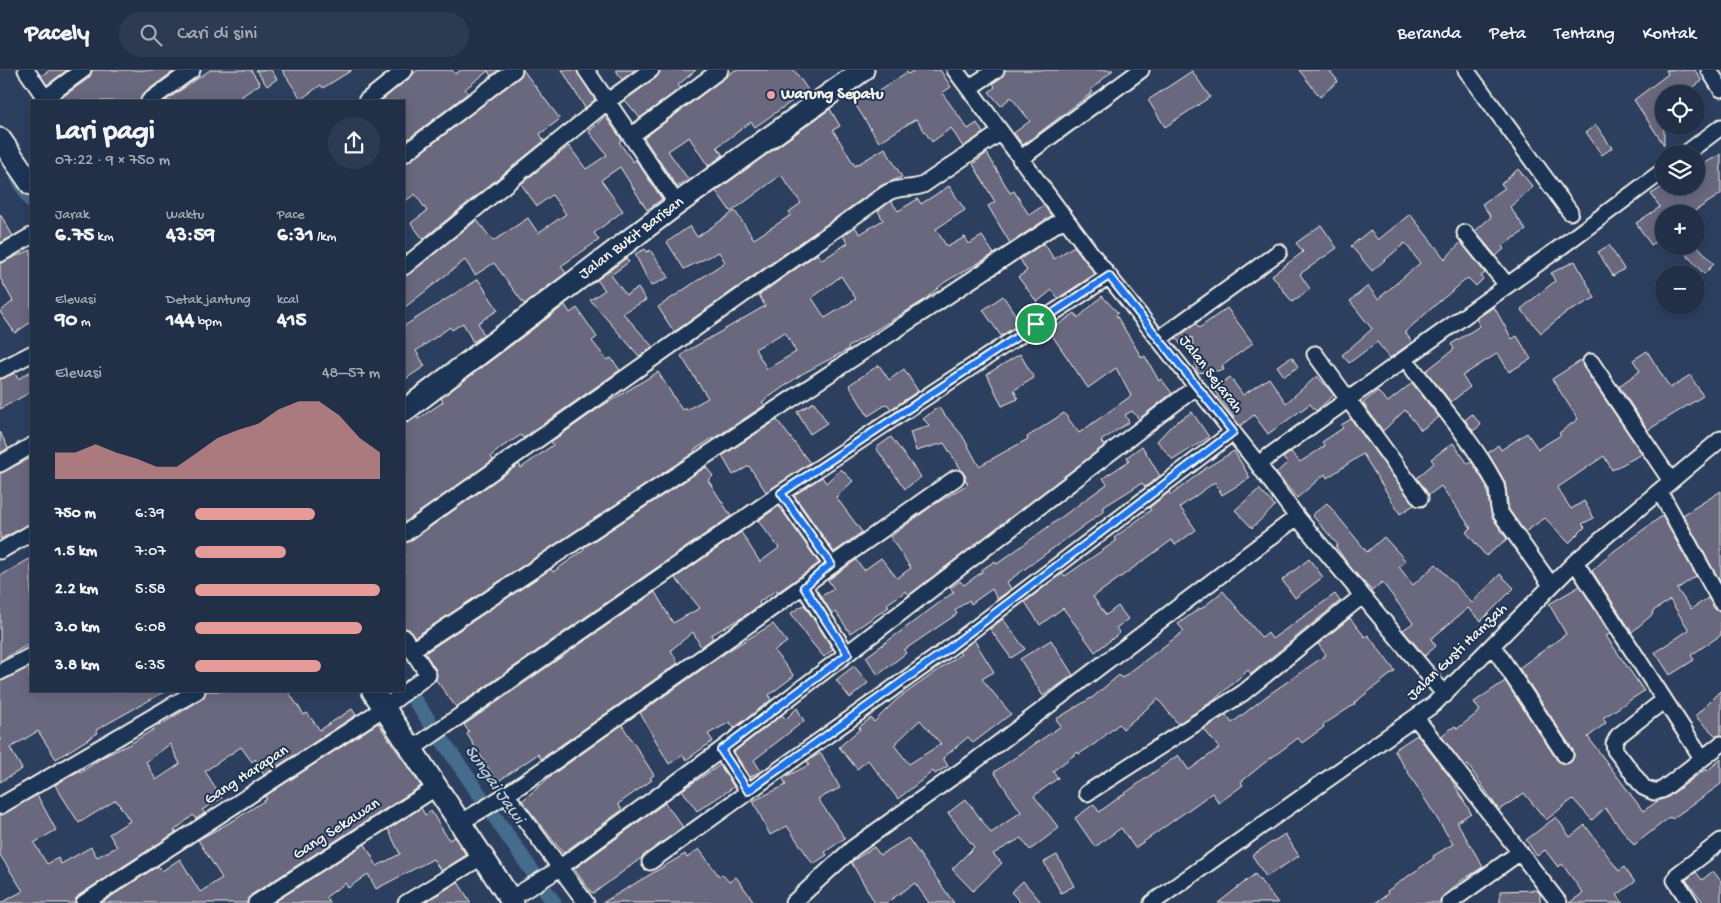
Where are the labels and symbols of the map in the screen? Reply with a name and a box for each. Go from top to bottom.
place label: Warung Sepatu [780,86,884,105]
marker: Warung Sepatu [765,89,777,101]
street label: Jalan Bukit Barisan [576,193,688,285]
pin [1015,303,1057,345]
street label: Jalan Sejarah [1174,332,1247,418]
street label: Jalan Gusti Hamzah [1404,600,1512,706]
street label: Gang Harapan [201,742,293,810]
water label: Sungai Jawi [459,742,530,830]
street label: Gang Sekawan [290,795,384,865]

